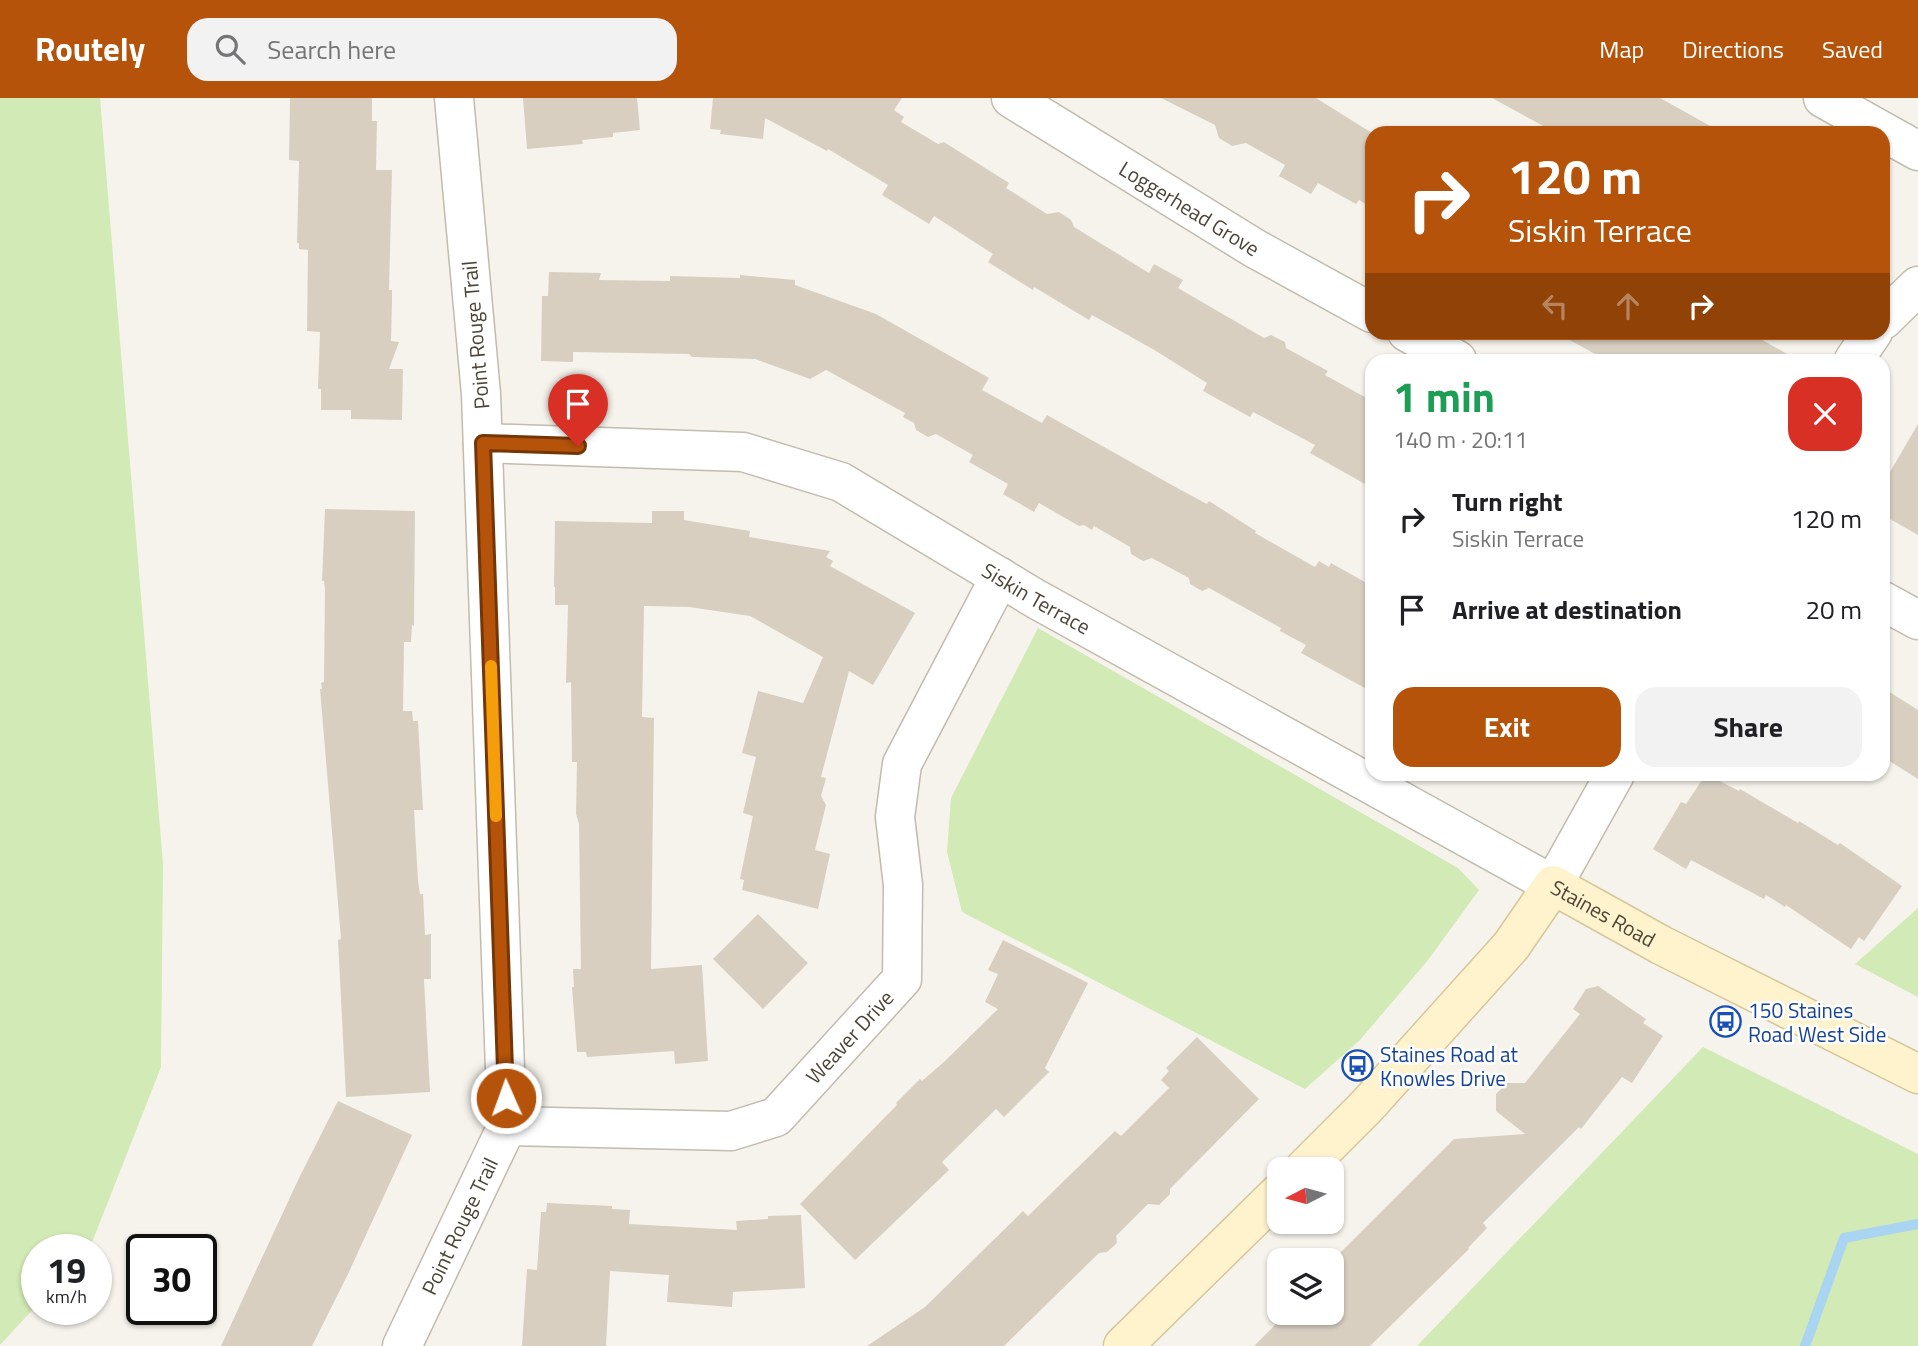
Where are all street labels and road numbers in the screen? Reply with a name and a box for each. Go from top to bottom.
street label: Loggerhead Grove [1113,153,1266,264]
street label: Point Rouge Trail [453,260,497,410]
street label: Siskin Terrace [976,554,1097,642]
street label: Staines Road [1545,871,1662,955]
street label: Weaver Drive [798,982,901,1091]
street label: Point Rouge Trail [413,1152,506,1300]

